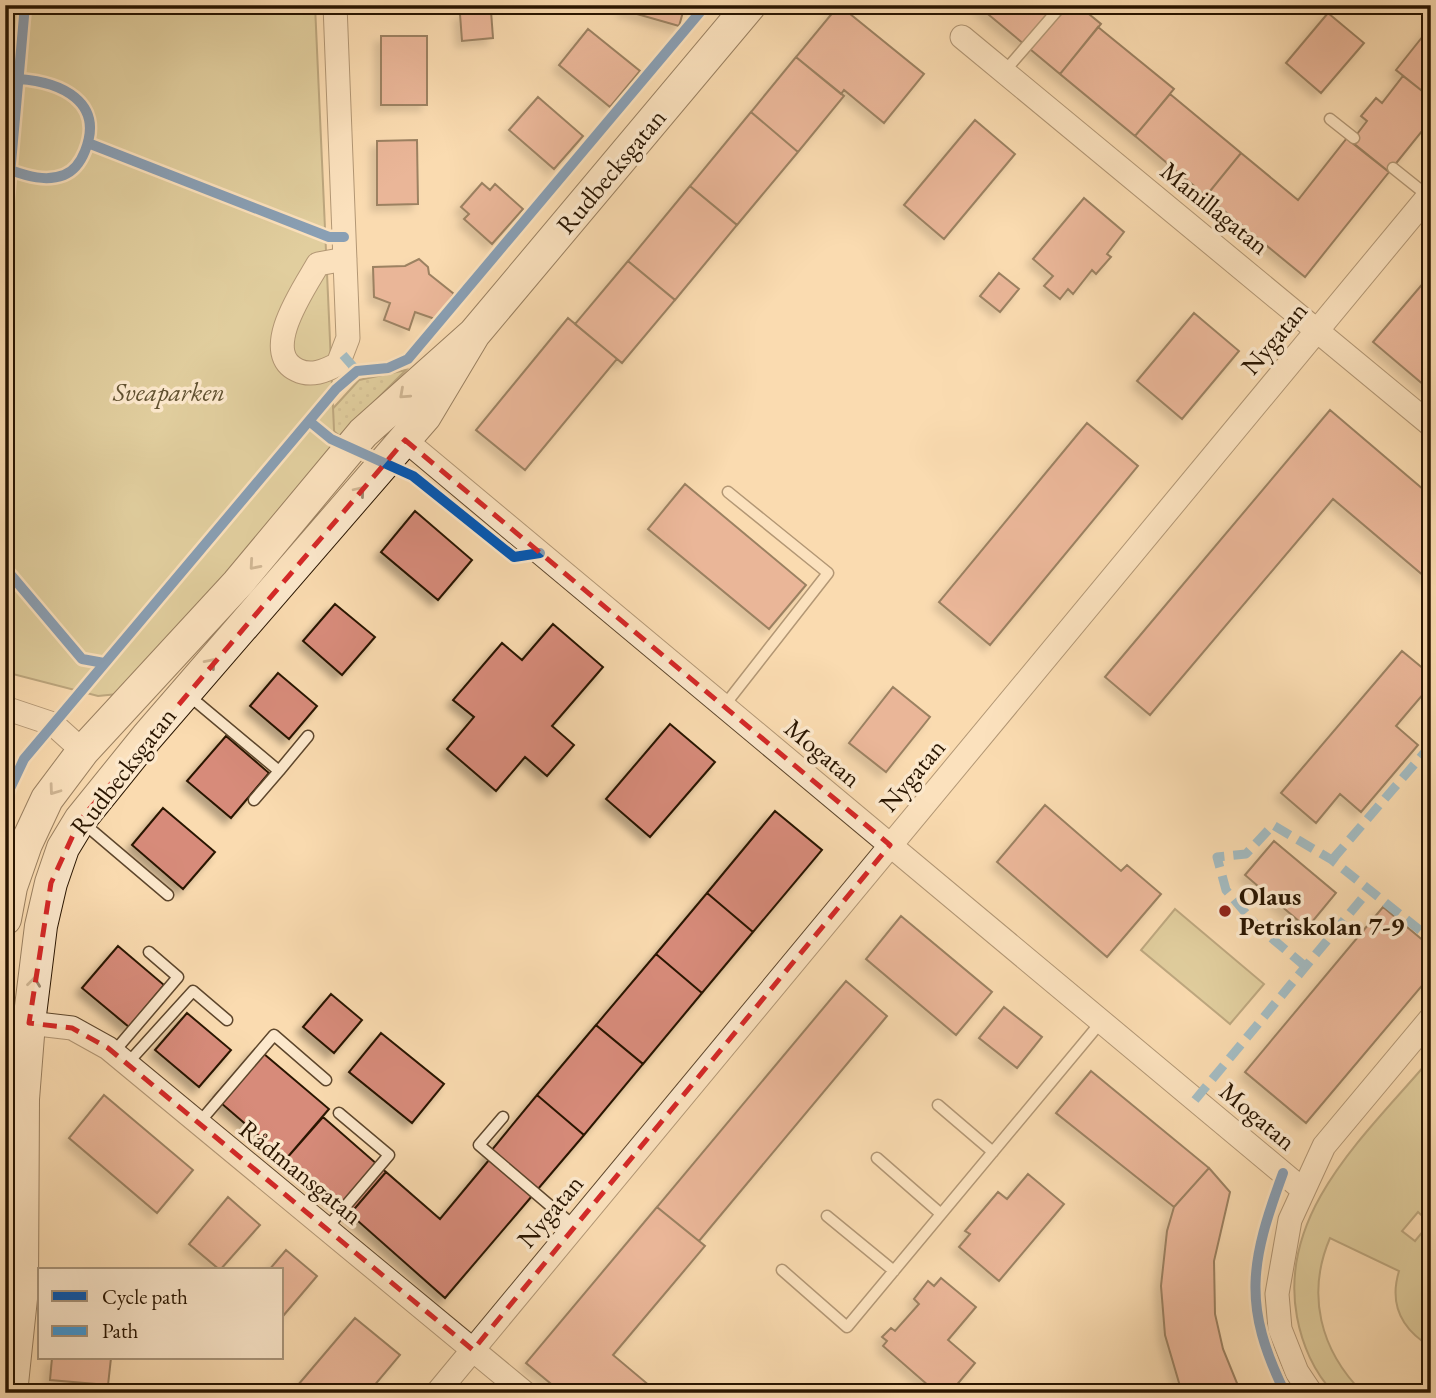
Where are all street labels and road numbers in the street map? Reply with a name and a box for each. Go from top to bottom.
street label: Rudbecksgatan [549,101,674,241]
street label: Manillagatan [1154,154,1276,262]
street label: Nygatan [1233,294,1315,382]
street label: Rudbecksgatan [62,700,184,842]
street label: Mogatan [778,711,868,795]
street label: Nygatan [871,731,953,819]
street label: Mogatan [1213,1074,1303,1158]
street label: Rådmansgatan [233,1112,370,1232]
street label: Nygatan [509,1167,591,1255]

